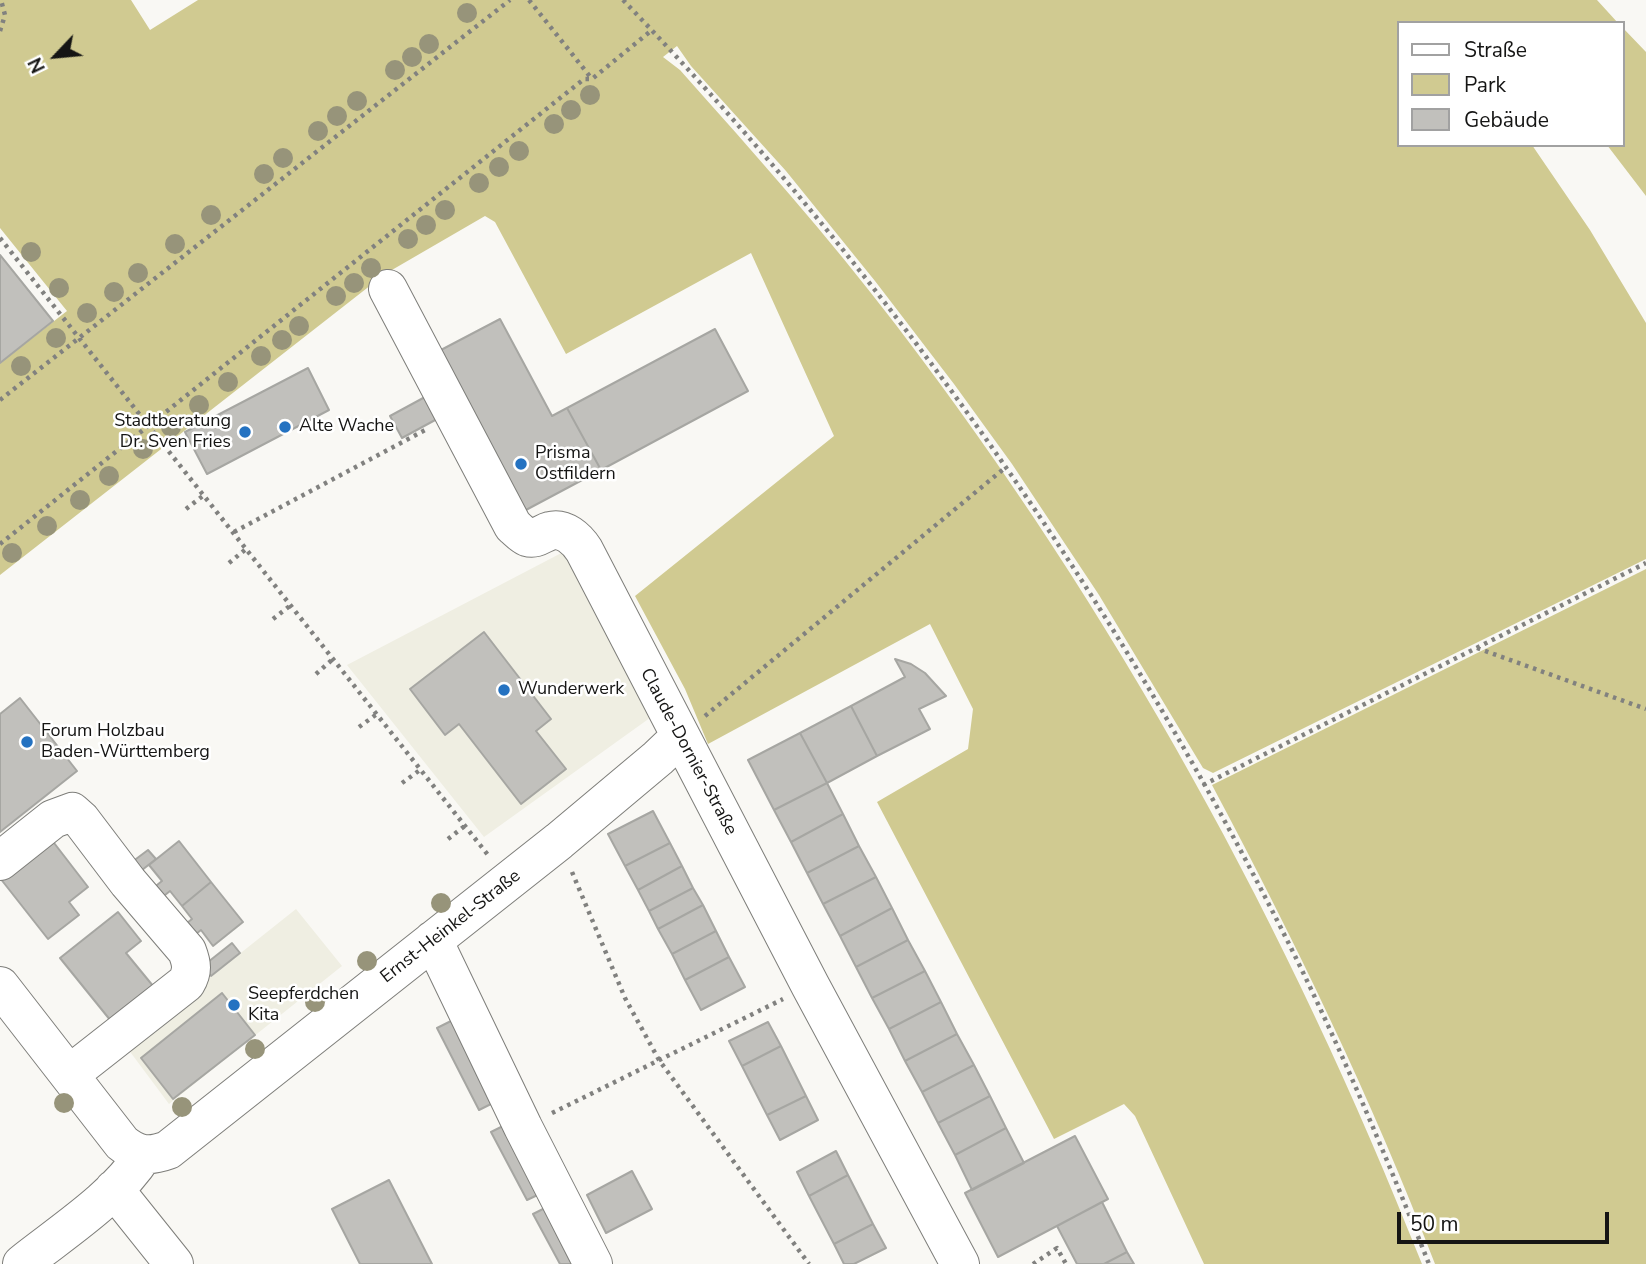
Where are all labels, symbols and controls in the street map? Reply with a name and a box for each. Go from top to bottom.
north arrow [21,21,91,91]
legend [1398,21,1625,147]
text: Straße [1464,36,1527,64]
text: N [22,53,52,77]
text: Park [1464,71,1506,99]
text: Gebäude [1464,106,1549,134]
place label: Stadtberatung Dr. Sven Fries [114,411,231,453]
place label: Alte Wache [299,416,394,438]
marker: Alte Wache [277,419,293,435]
marker: Stadtberatung Dr. Sven Fries [237,424,253,440]
place label: Prisma Ostfildern [535,443,616,486]
marker: Prisma Ostfildern [513,456,529,472]
street label: Claude-Dornier-Straße [635,665,741,839]
place label: Wunderwerk [518,679,624,701]
marker: Wunderwerk [496,682,512,698]
place label: Forum Holzbau Baden-Württemberg [41,721,210,764]
marker: Forum Holzbau Baden-Württemberg [19,734,35,750]
street label: Ernst-Heinkel-Straße [377,866,525,988]
place label: Seepferdchen Kita [248,984,359,1026]
marker: Seepferdchen Kita [226,997,242,1013]
scale bar [1401,1198,1613,1242]
text: 50 m [1410,1210,1459,1238]

